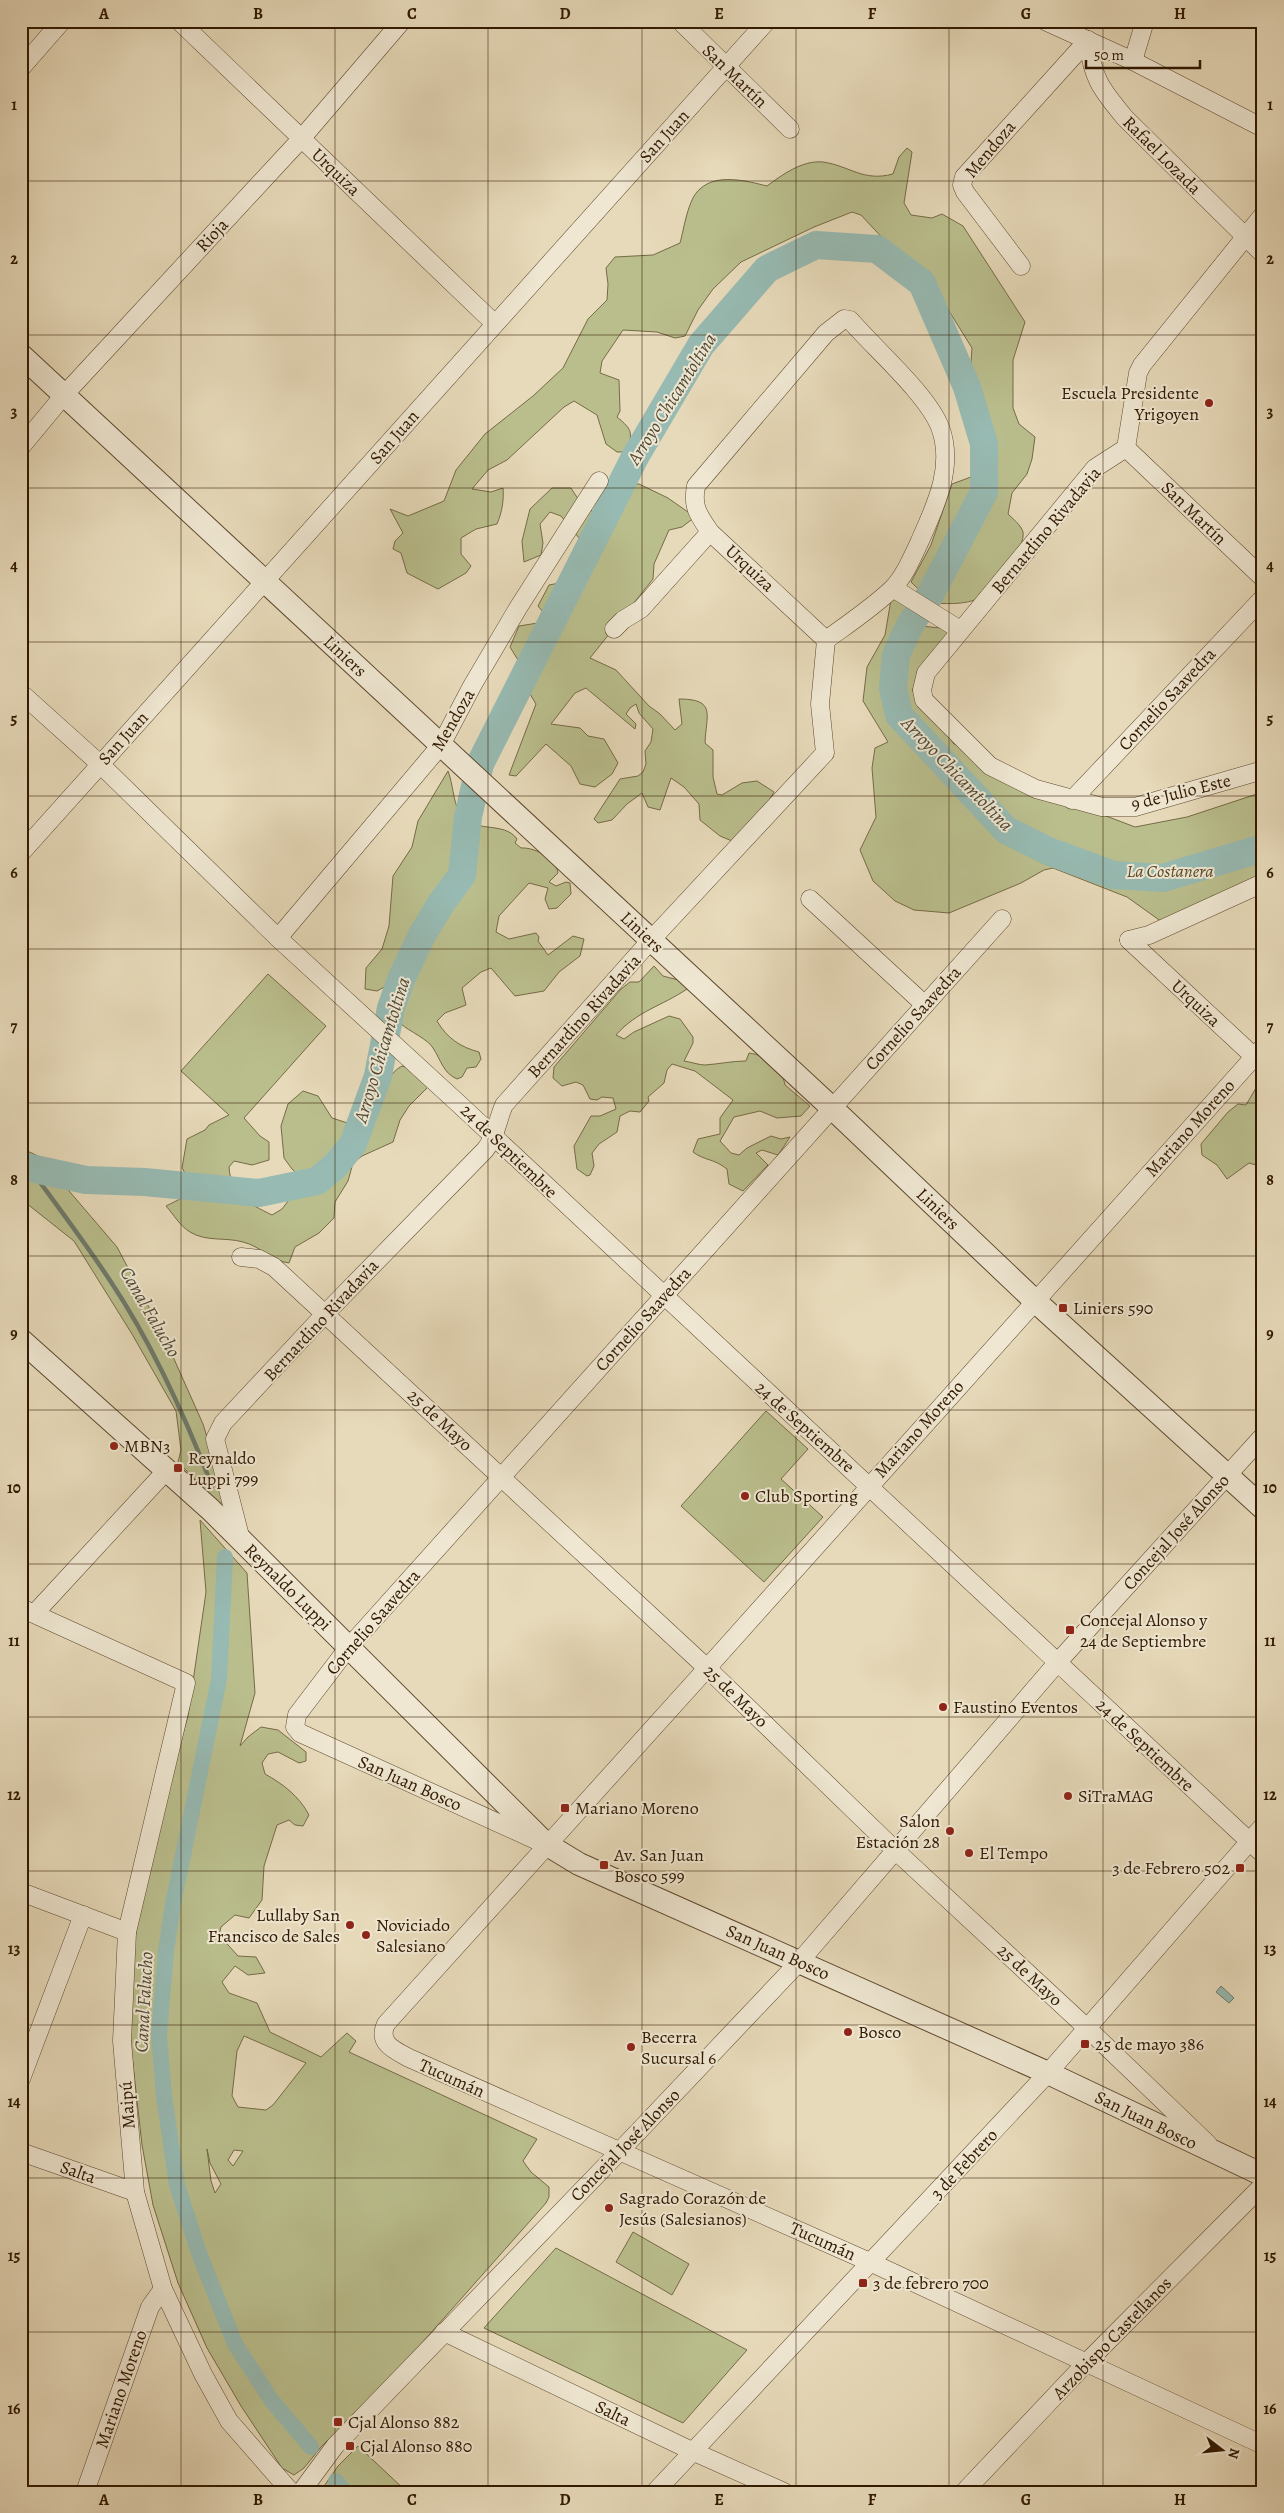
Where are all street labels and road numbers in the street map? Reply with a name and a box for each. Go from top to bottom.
street label: San Martín [697,39,773,113]
street label: San Juan [634,104,695,168]
street label: Rafael Lozada [1117,110,1207,200]
street label: Mendoza [959,115,1021,183]
street label: Urquiza [306,143,366,202]
street label: Rioja [190,213,234,257]
street label: San Juan [364,405,424,469]
street label: Bernardino Rivadavia [986,461,1107,599]
street label: San Martín [1156,476,1232,550]
street label: Urquiza [720,539,780,597]
street label: Liniers [318,630,372,682]
street label: Cornelio Saavedra [1113,642,1221,756]
street label: Mendoza [426,684,481,755]
street label: San Juan [93,706,154,770]
street label: 9 de Julio Este [1129,768,1233,816]
street label: Liniers [615,906,669,958]
street label: Bernardino Rivadavia [522,949,646,1083]
street label: Cornelio Saavedra [860,960,967,1075]
street label: Urquiza [1166,974,1226,1032]
street label: Mariano Moreno [1140,1074,1240,1182]
street label: 24 de Septiembre [455,1099,563,1203]
street label: Liniers [911,1183,965,1235]
street label: Bernardino Rivadavia [258,1253,384,1386]
street label: Cornelio Saavedra [590,1261,697,1376]
street label: Mariano Moreno [869,1375,969,1483]
street label: 24 de Septiembre [750,1376,860,1478]
street label: 25 de Mayo [402,1384,478,1456]
street label: Concejal José Alonso [1117,1469,1235,1595]
street label: Reynaldo Luppi [239,1538,337,1636]
street label: Cornelio Saavedra [320,1564,426,1680]
street label: 25 de Mayo [699,1659,773,1733]
street label: 24 de Septiembre [1091,1693,1199,1797]
street label: San Juan Bosco [354,1749,466,1817]
street label: San Juan Bosco [722,1918,834,1986]
street label: 25 de Mayo [992,1939,1068,2011]
street label: Tucumán [415,2053,489,2103]
street label: Maipú [113,2080,141,2130]
street label: Concejal José Alonso [565,2083,685,2207]
street label: San Juan Bosco [1091,2085,1201,2155]
street label: 3 de Febrero [925,2123,1003,2205]
street label: Salta [57,2155,100,2189]
street label: Tucumán [786,2216,860,2266]
street label: Arzobispo Castellanos [1046,2271,1177,2405]
street label: Mariano Moreno [90,2327,152,2451]
street label: Salta [591,2394,635,2432]

